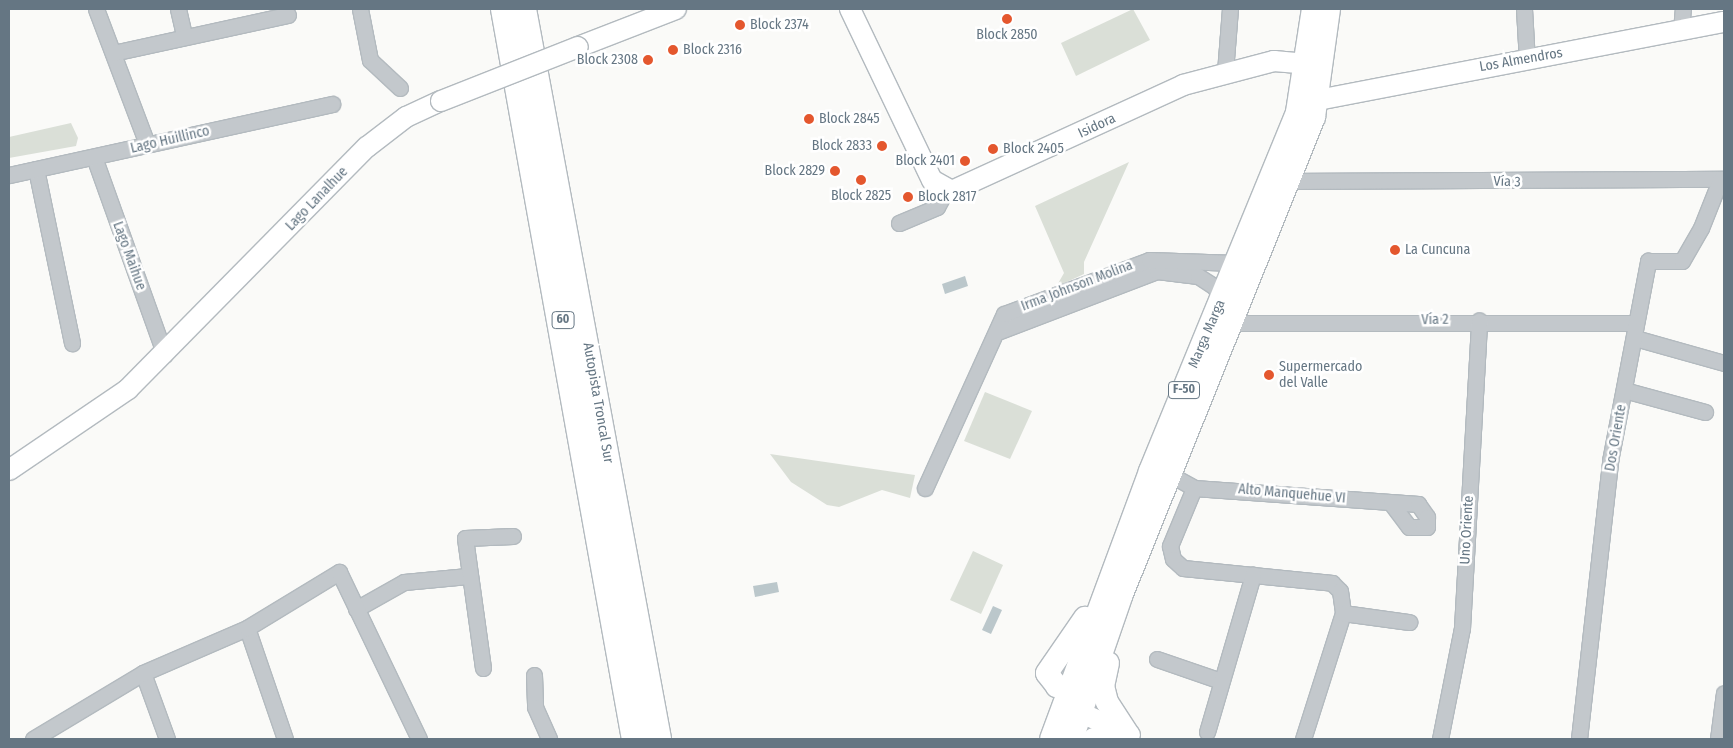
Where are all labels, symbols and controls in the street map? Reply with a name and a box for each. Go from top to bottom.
marker: Block 2850 [1001,13,1013,25]
place label: Block 2374 [750,17,809,33]
marker: Block 2374 [734,19,746,31]
place label: Block 2850 [976,27,1038,43]
place label: Block 2316 [683,42,742,58]
marker: Block 2316 [667,44,679,56]
street label: Los Almendros [1478,44,1564,76]
place label: Block 2308 [577,52,638,68]
marker: Block 2308 [642,54,654,66]
street label: Isidora [1076,110,1118,142]
place label: Block 2845 [819,111,880,127]
marker: Block 2845 [803,113,815,125]
street label: Lago Huillinco [129,123,211,157]
place label: Block 2833 [812,138,872,154]
marker: Block 2833 [876,140,888,152]
place label: Block 2405 [1003,141,1064,157]
marker: Block 2405 [987,143,999,155]
place label: Block 2401 [895,153,955,169]
marker: Block 2401 [959,155,971,167]
place label: Block 2829 [765,163,825,179]
street label: Lago Lanalhue [282,164,352,234]
marker: Block 2829 [829,165,841,177]
street label: Vía 3 [1493,173,1521,191]
marker: Block 2825 [855,174,867,186]
place label: Block 2825 [831,188,891,204]
place label: Block 2817 [918,189,976,205]
marker: Block 2817 [902,191,914,203]
street label: Lago Maihue [109,219,149,293]
place label: La Cuncuna [1405,242,1470,258]
marker: La Cuncuna [1389,244,1401,256]
street label: Irma Johnson Molina [1019,257,1135,315]
street label: Marga Marga [1185,297,1229,371]
road number: 60 [550,310,576,330]
street label: Vía 2 [1421,311,1449,329]
street label: Autopista Troncal Sur [579,341,617,465]
place label: Supermercado del Valle [1279,359,1362,392]
marker: Supermercado del Valle [1263,369,1275,381]
road number: F-50 [1168,380,1200,400]
street label: Dos Oriente [1602,403,1630,473]
street label: Alto Manquehue VI [1238,481,1346,507]
street label: Uno Oriente [1457,495,1477,565]

